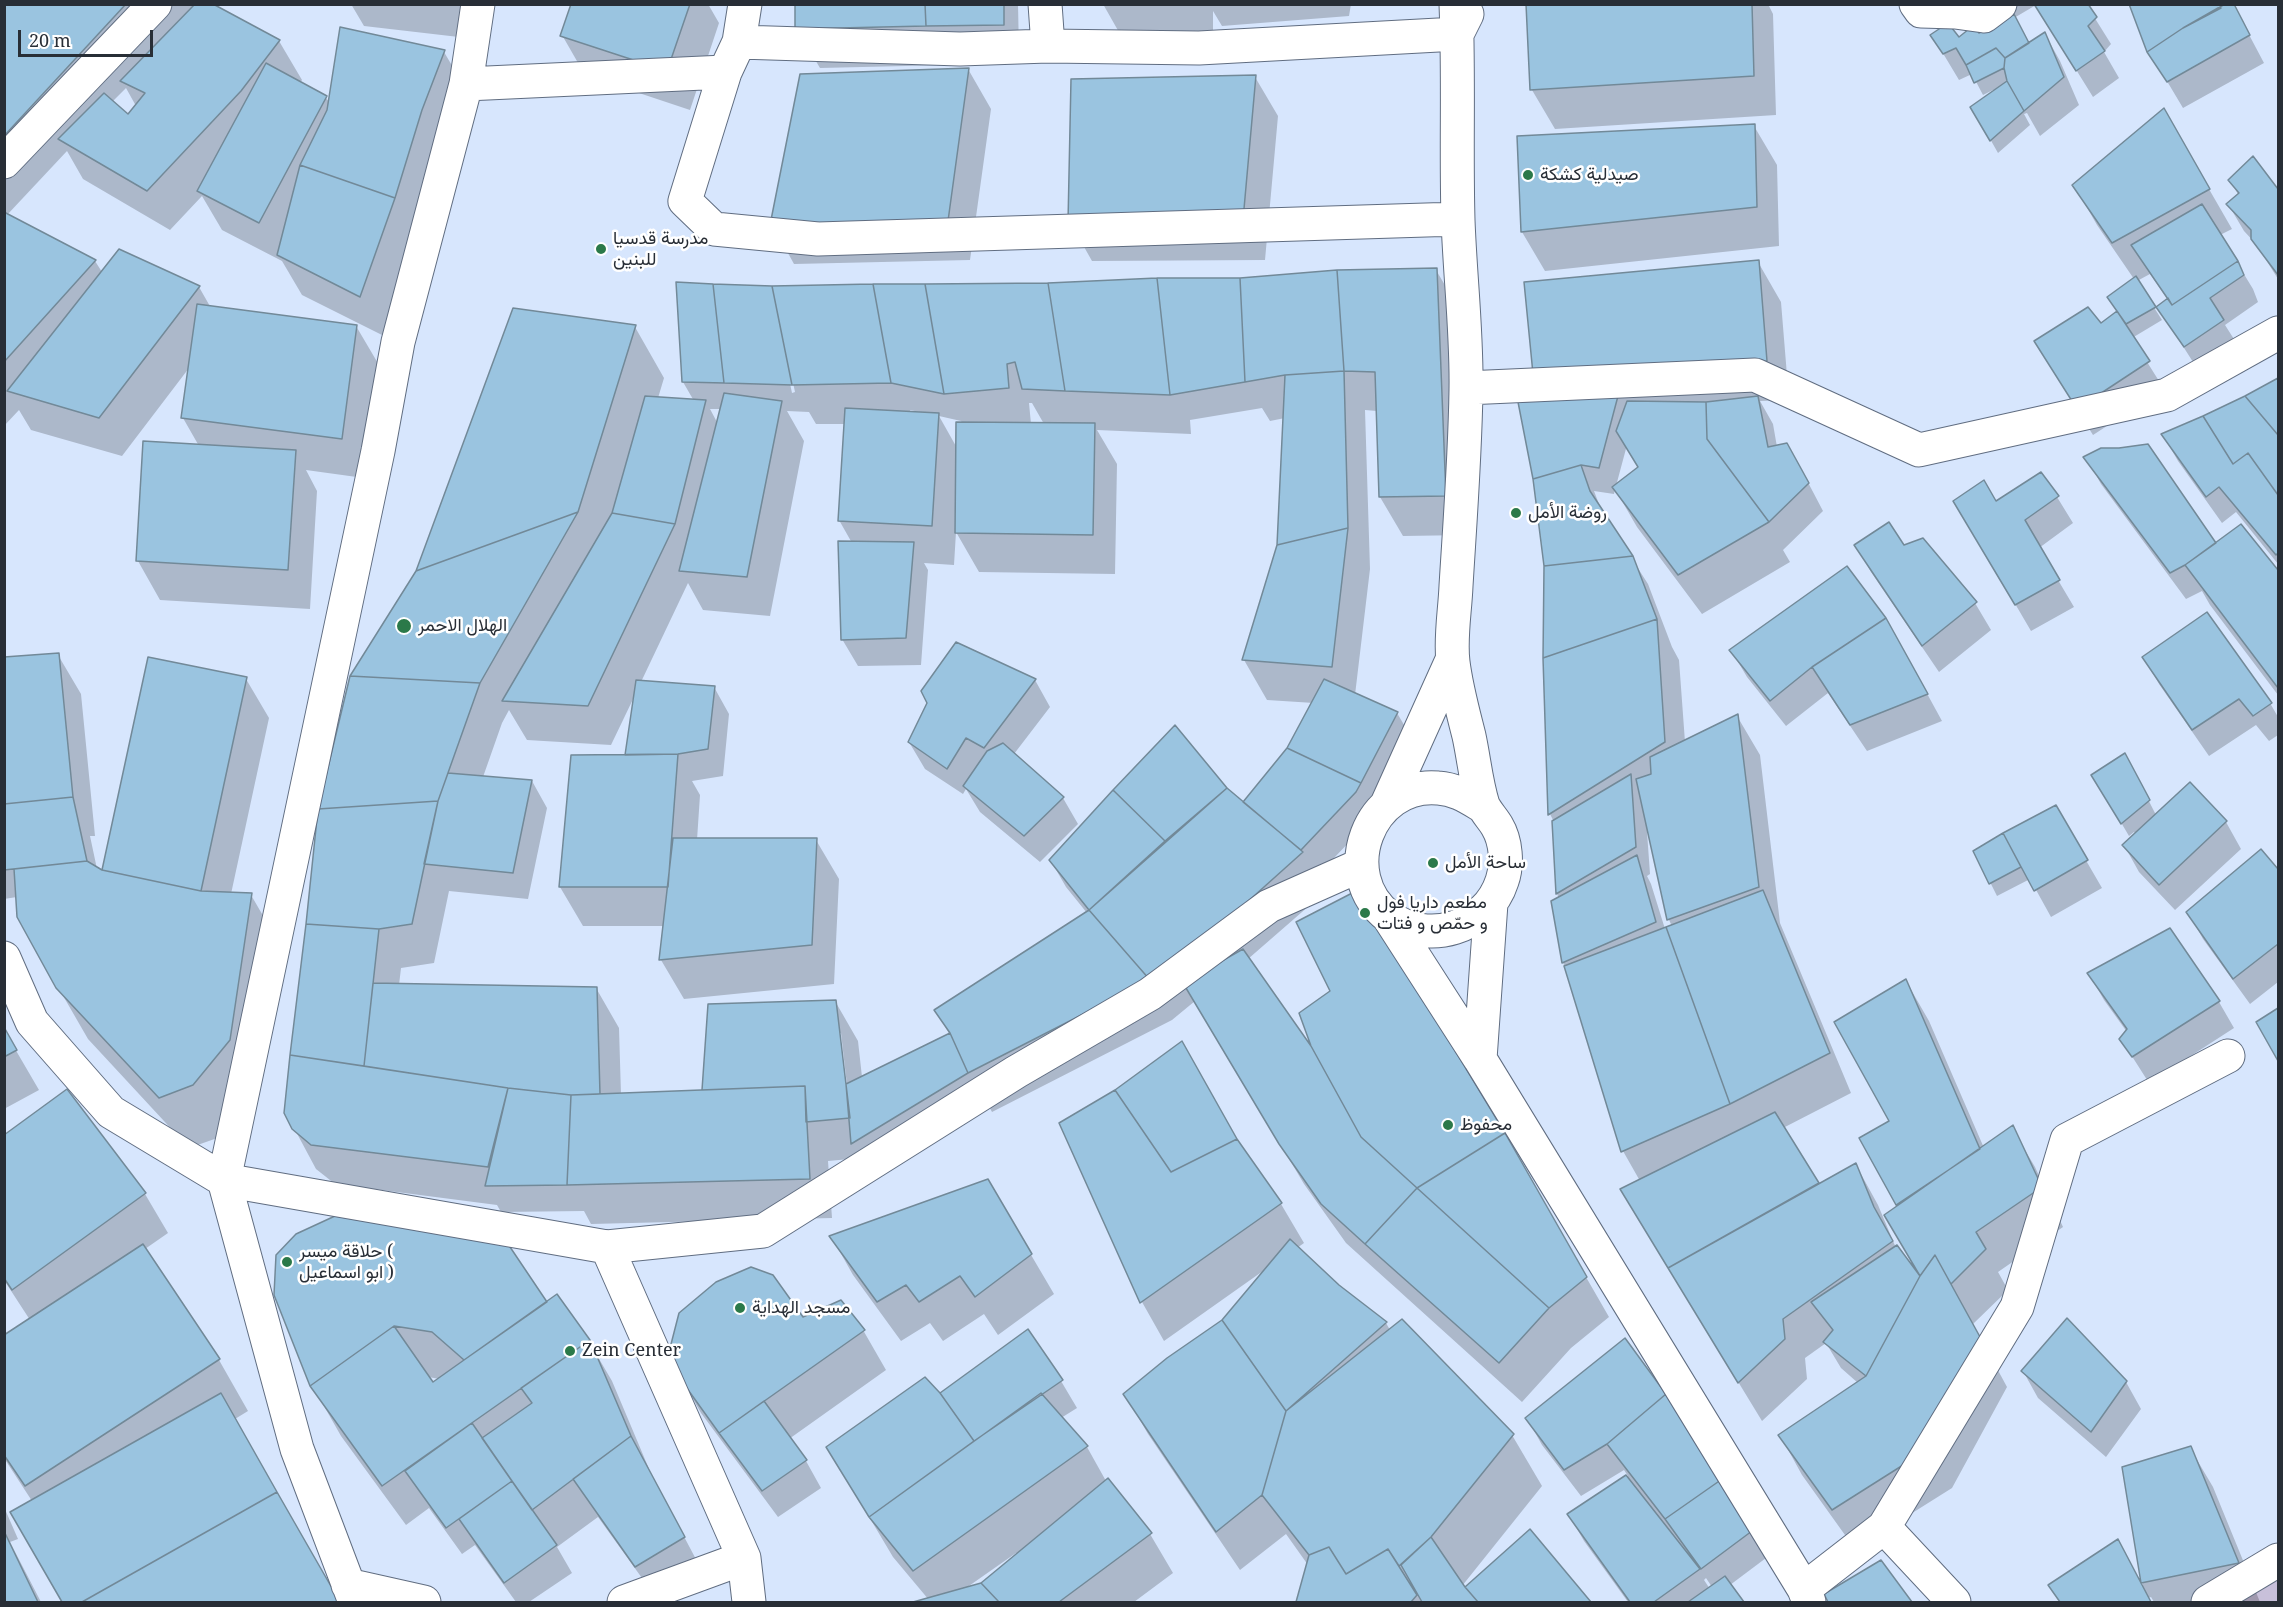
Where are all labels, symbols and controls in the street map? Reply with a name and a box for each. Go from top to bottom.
scale bar [21,18,156,56]
text: 20 m [29,28,71,52]
place label: صيدلية كشكة [1540,164,1639,186]
marker: صيدلية كشكة [1521,168,1535,182]
place label: مدرسة قدسيا للبنين [613,228,708,270]
marker: مدرسة قدسيا للبنين [594,242,608,256]
place label: روضة الأمل [1528,502,1607,524]
marker: روضة الأمل [1509,506,1523,520]
place label: الهلال الاحمر [418,615,507,637]
marker: الهلال الاحمر [395,617,413,635]
place label: ساحة الأمل [1445,852,1526,874]
marker: ساحة الأمل [1426,856,1440,870]
place label: مطعم داريا فول و حمّص و فتات [1377,892,1488,934]
marker: مطعم داريا فول و حمّص و فتات [1358,906,1372,920]
place label: محفوظ [1460,1114,1512,1136]
marker: محفوظ [1441,1118,1455,1132]
place label: حلاقة ميسر ( ابو اسماعيل ) [299,1241,394,1284]
marker: حلاقة ميسر ( ابو اسماعيل ) [280,1255,294,1269]
place label: مسجد الهداية [752,1297,850,1319]
marker: مسجد الهداية [733,1301,747,1315]
place label: Zein Center [582,1340,681,1362]
marker: Zein Center [563,1344,577,1358]

